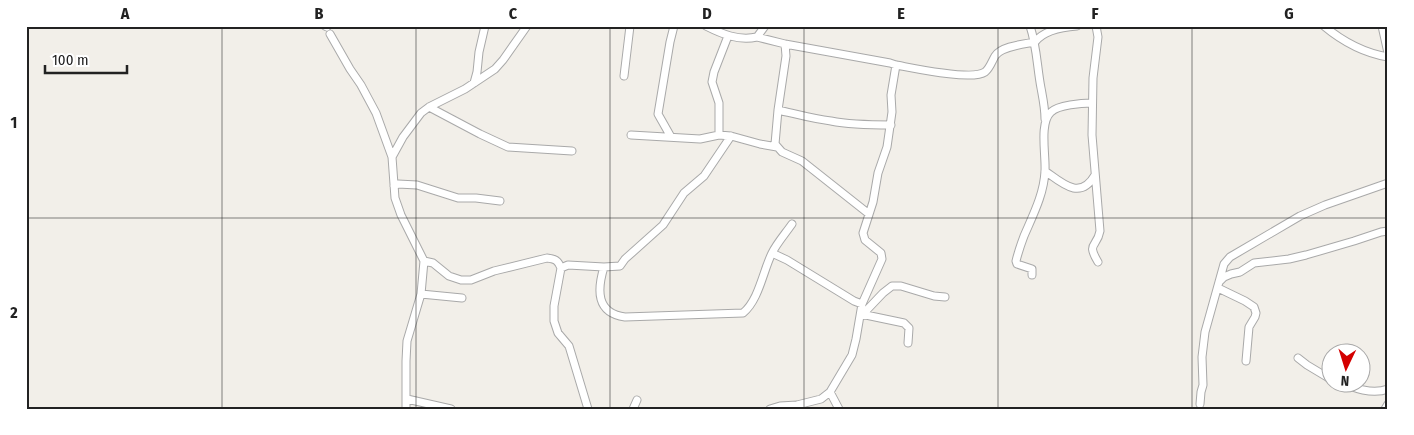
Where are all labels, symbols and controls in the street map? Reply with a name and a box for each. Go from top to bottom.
text: A [120,4,130,23]
text: B [315,4,324,23]
text: C [509,4,518,23]
text: D [702,4,712,23]
text: E [897,4,905,23]
text: F [1091,4,1099,23]
text: G [1284,4,1294,23]
scale bar [45,42,128,74]
text: 100 m [52,51,89,69]
text: 1 [11,113,17,132]
text: 2 [9,303,18,322]
north arrow [1322,342,1372,392]
text: N [1340,372,1350,389]

